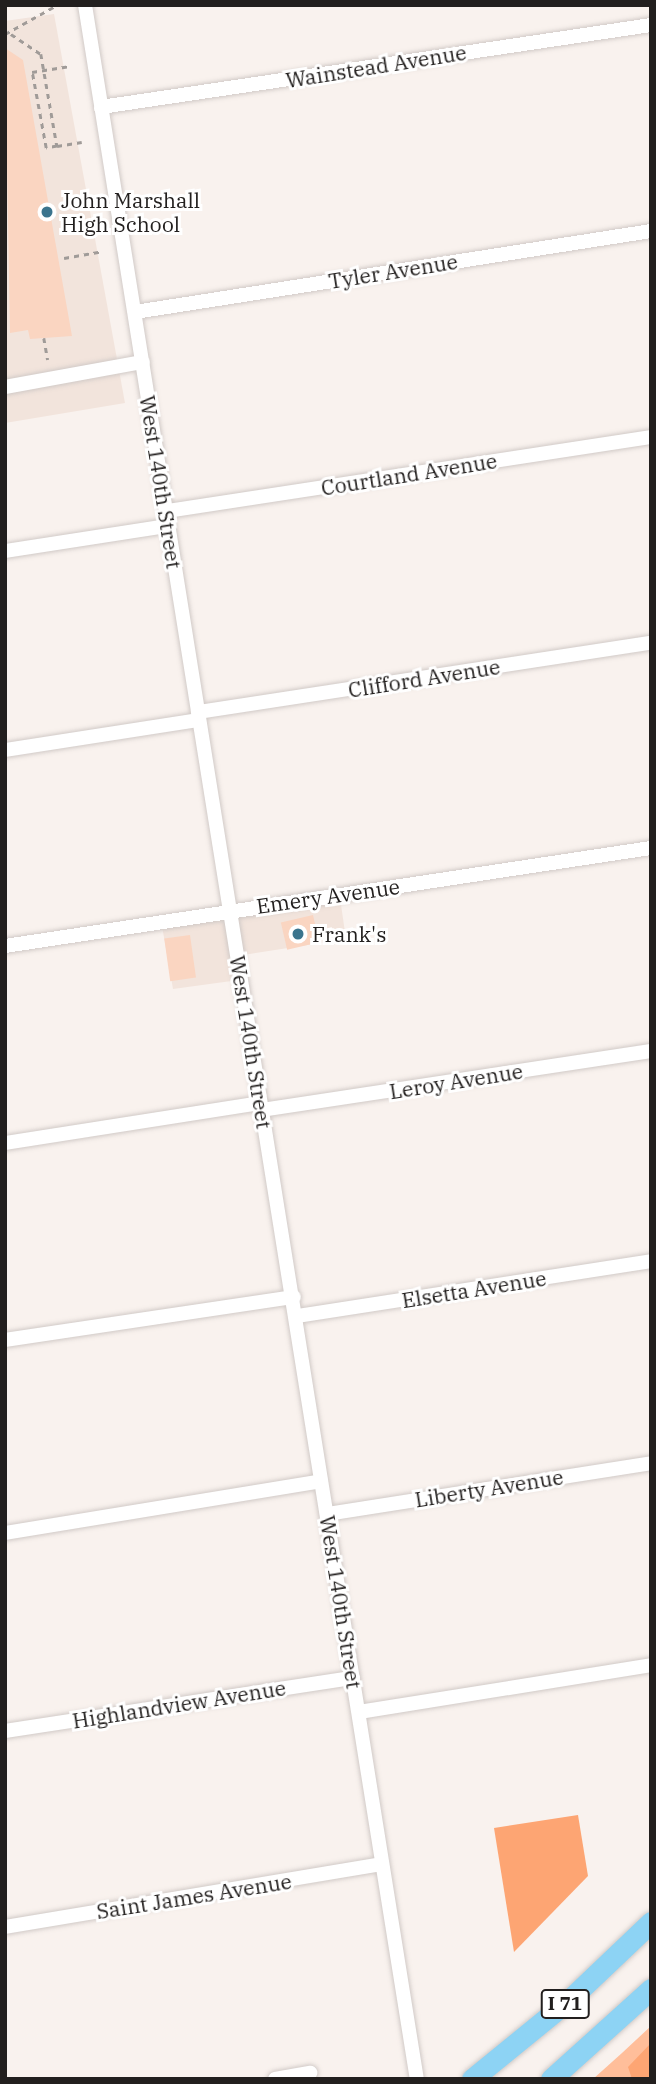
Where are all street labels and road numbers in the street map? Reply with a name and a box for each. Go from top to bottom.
street label: Wainstead Avenue [284,39,468,93]
street label: Tyler Avenue [327,248,459,294]
street label: West 140th Street [135,394,187,570]
street label: Courtland Avenue [319,448,499,500]
street label: Clifford Avenue [346,654,502,702]
street label: Emery Avenue [255,873,401,919]
street label: West 140th Street [225,954,277,1130]
street label: Leroy Avenue [388,1058,524,1104]
street label: Elsetta Avenue [400,1265,548,1313]
street label: Liberty Avenue [413,1464,565,1512]
street label: West 140th Street [315,1514,367,1690]
street label: Highlandview Avenue [71,1675,287,1733]
street label: Saint James Avenue [95,1868,293,1924]
road number: I 71 [540,1988,590,2020]

